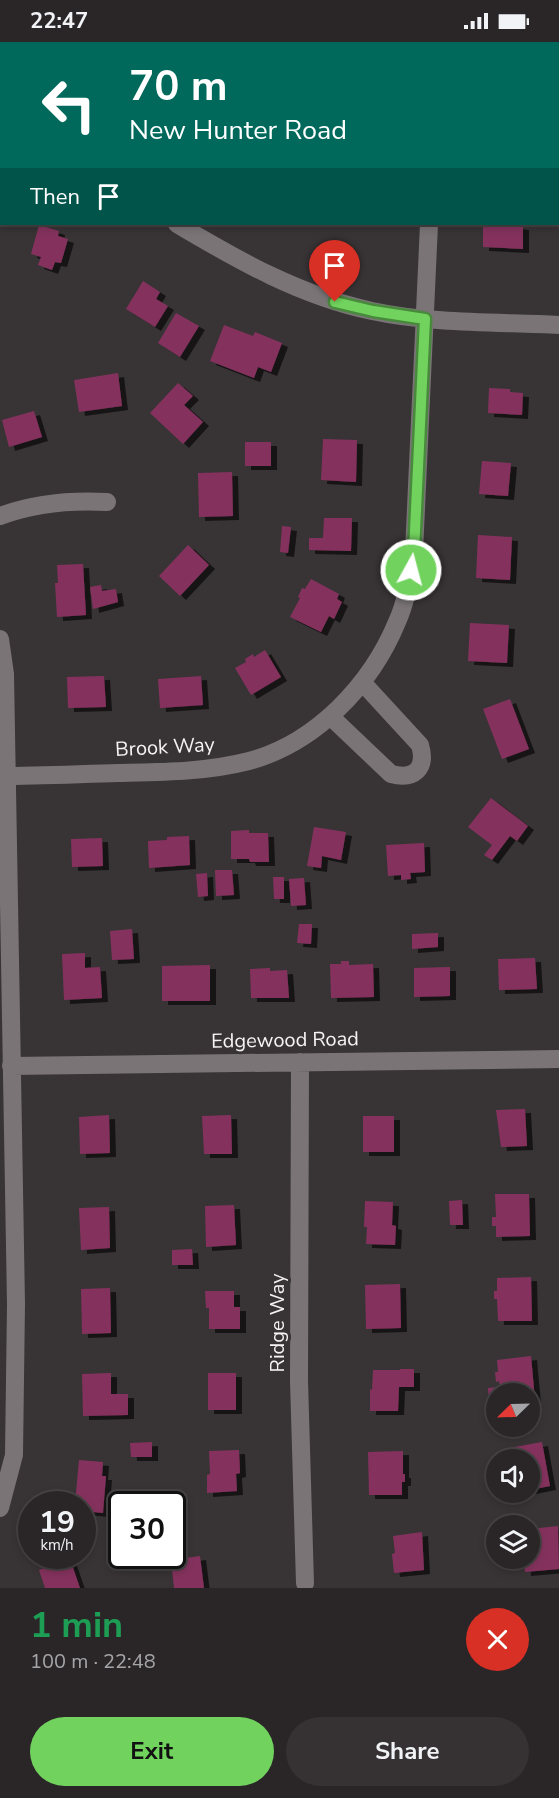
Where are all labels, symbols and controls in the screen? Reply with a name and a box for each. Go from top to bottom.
text: 22:47 [30,6,88,36]
text: 70 m [129,58,228,115]
icon: left [30,66,108,144]
text: New Hunter Road [129,112,347,149]
icon: arrive [92,180,125,213]
text: Then [30,182,80,212]
pin [309,240,360,302]
icon: arrive [318,249,351,282]
position arrow [379,538,443,602]
street label: Brook Way [115,731,216,763]
street label: Edgewood Road [211,1025,359,1055]
street label: Ridge Way [264,1273,291,1372]
north arrow [486,1383,540,1437]
map controls [486,1383,540,1569]
button: sound [486,1449,540,1503]
speed limit sign: 30 [108,1491,186,1569]
text: 19 [39,1502,75,1543]
button: layers [486,1515,540,1569]
text: km/h [40,1535,74,1555]
text: 1 min [30,1601,123,1650]
button: close [466,1608,529,1671]
text: 100 m · 22:48 [30,1648,156,1675]
button: Exit [30,1717,274,1786]
button: Share [286,1717,529,1786]

